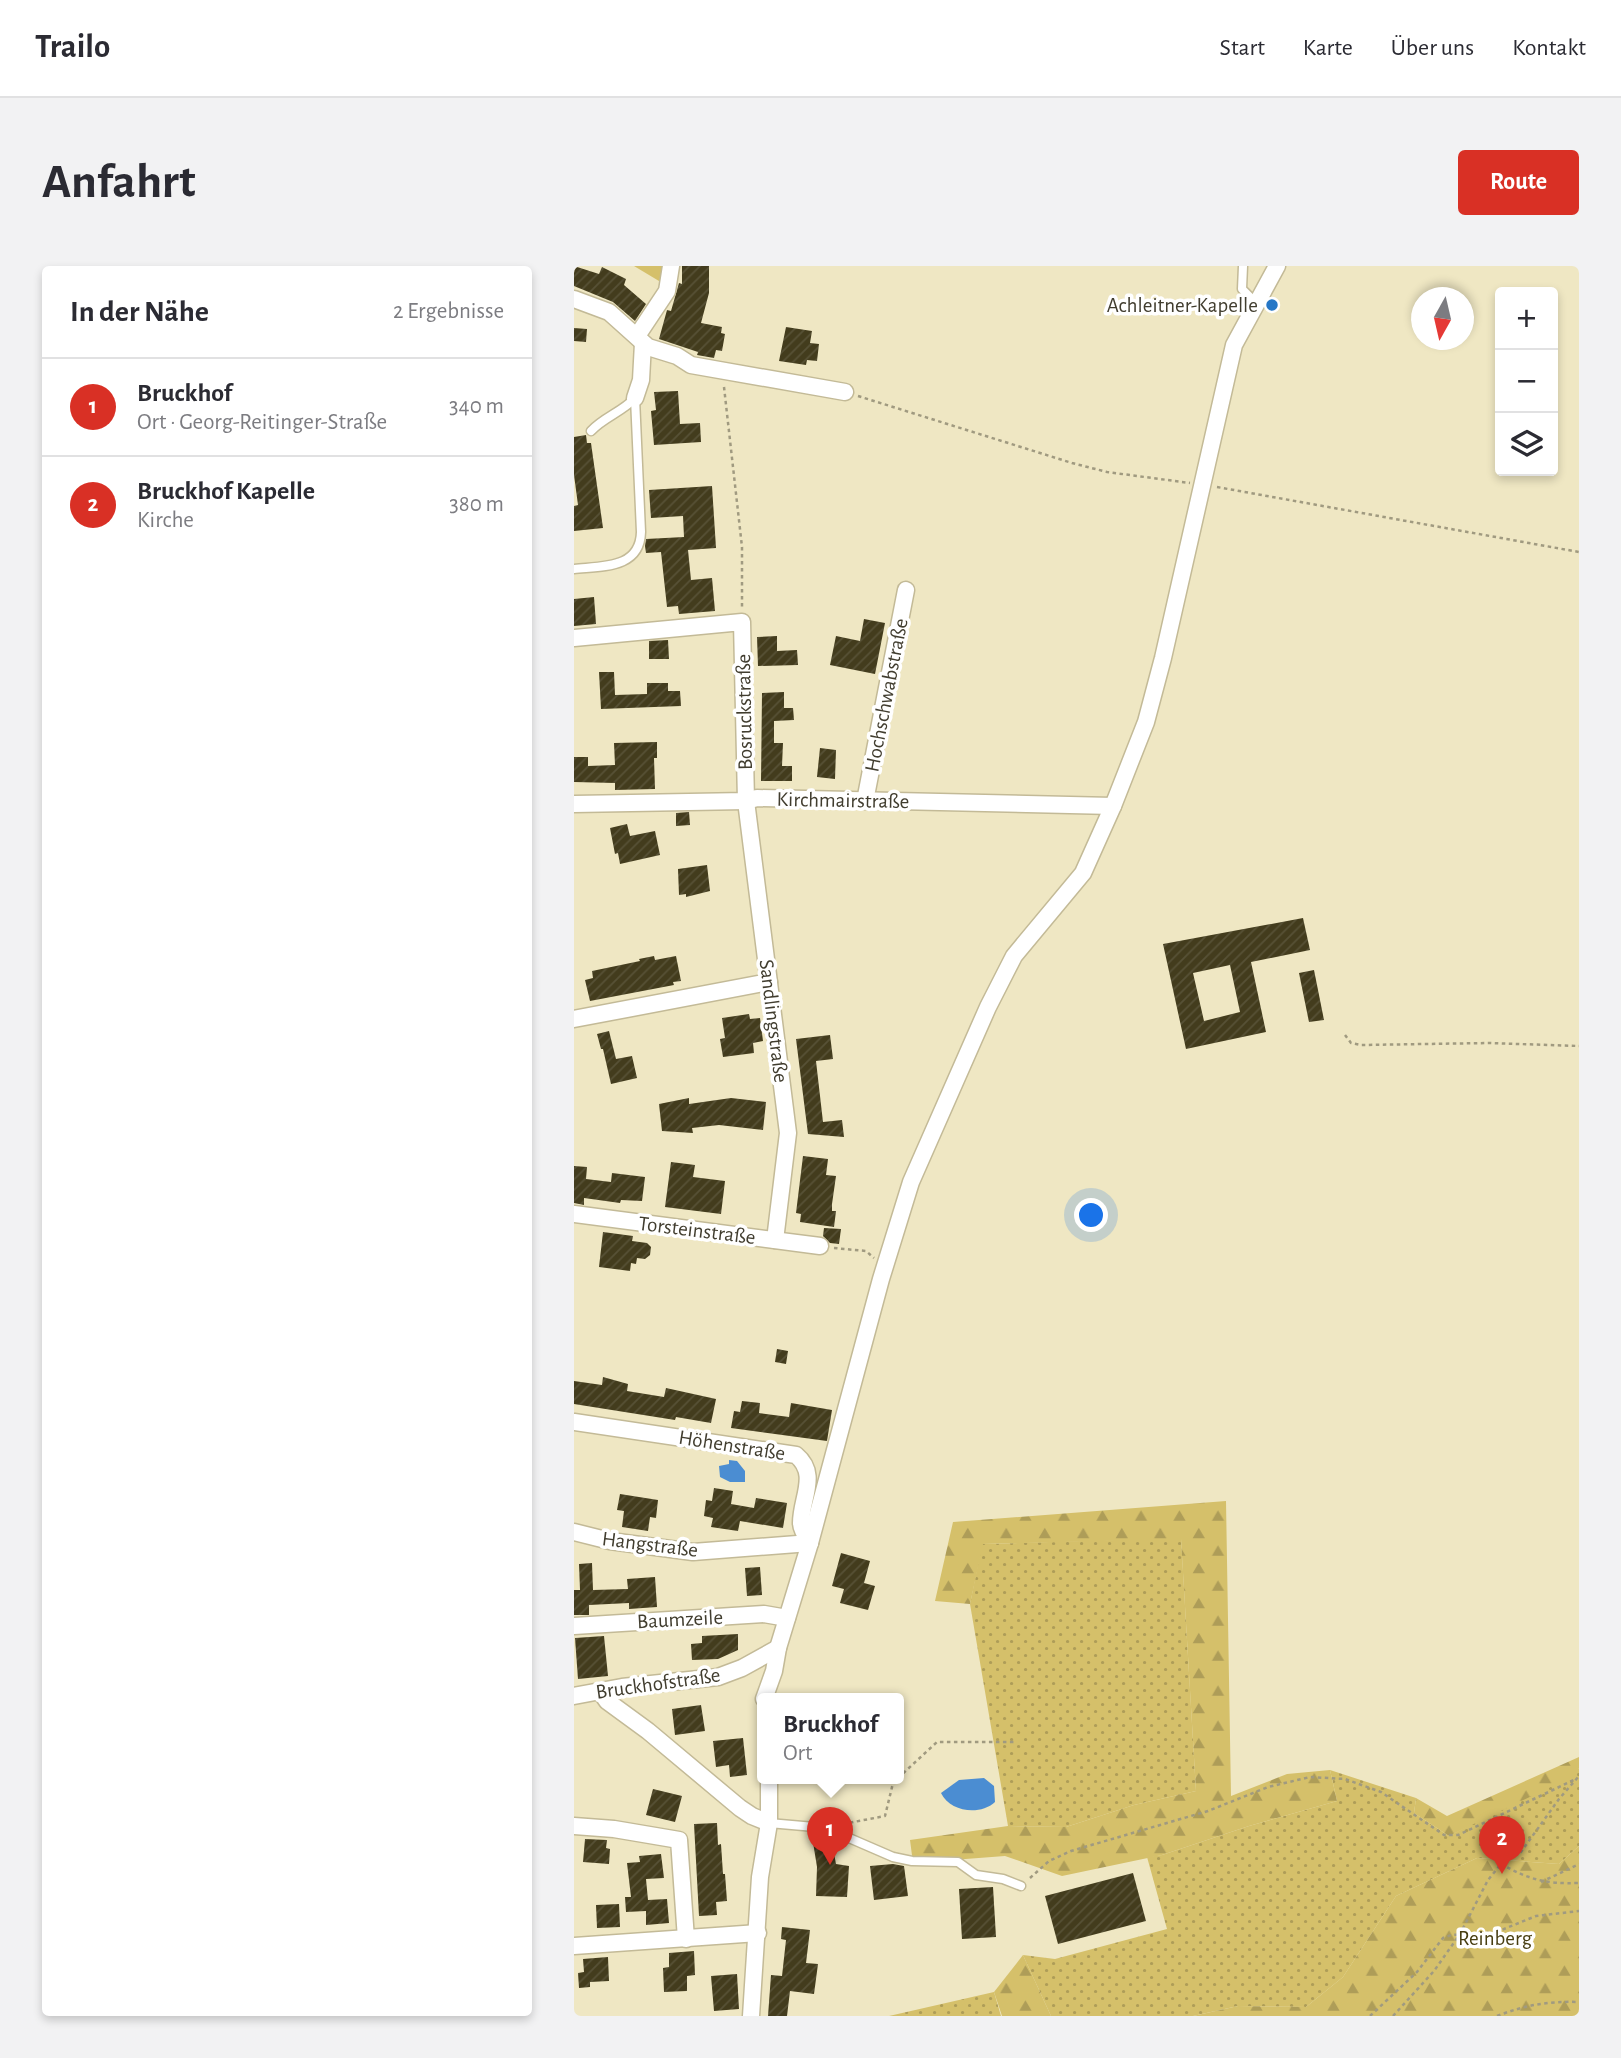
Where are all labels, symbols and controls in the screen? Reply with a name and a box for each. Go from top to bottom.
text: Trailo [35,31,110,64]
text: Start [1220,36,1265,60]
text: Karte [1303,36,1353,60]
text: Über uns [1391,36,1474,60]
text: Kontakt [1512,36,1586,60]
button: Route [1458,150,1579,215]
text: Anfahrt [42,158,196,207]
north arrow [1411,287,1474,350]
map controls [1495,287,1558,476]
button: + [1495,287,1558,350]
place label: Achleitner-Kapelle [1107,295,1258,316]
text: In der Nähe [70,297,209,327]
marker: Achleitner-Kapelle [1264,297,1280,313]
text: 2 Ergebnisse [393,300,504,323]
button: − [1495,350,1558,413]
text: Bruckhof [137,380,232,406]
text: 1 [89,395,97,418]
text: 340 m [449,395,504,418]
text: Ort · Georg-Reitinger-Straße [137,411,387,434]
button: layers [1495,413,1558,476]
text: Bruckhof Kapelle [137,478,315,504]
text: 2 [88,493,98,516]
text: 380 m [449,493,504,516]
text: Kirche [137,509,194,532]
street label: Hochschwabstraße [861,617,912,774]
street label: Bosruckstraße [733,654,756,770]
street label: Kirchmairstraße [777,789,909,812]
street label: Sandlingstraße [756,958,791,1084]
your location [1074,1198,1108,1232]
street label: Torsteinstraße [637,1213,757,1248]
street label: Höhenstraße [677,1427,787,1464]
street label: Hangstraße [601,1528,699,1561]
street label: Baumzeile [636,1607,724,1632]
street label: Bruckhofstraße [594,1664,722,1703]
popup [757,1693,904,1784]
text: Bruckhof [783,1711,878,1737]
text: Ort [783,1742,812,1765]
pin: 1 [807,1807,853,1865]
pin: 2 [1479,1816,1525,1874]
park label: Reinberg [1458,1928,1533,1949]

